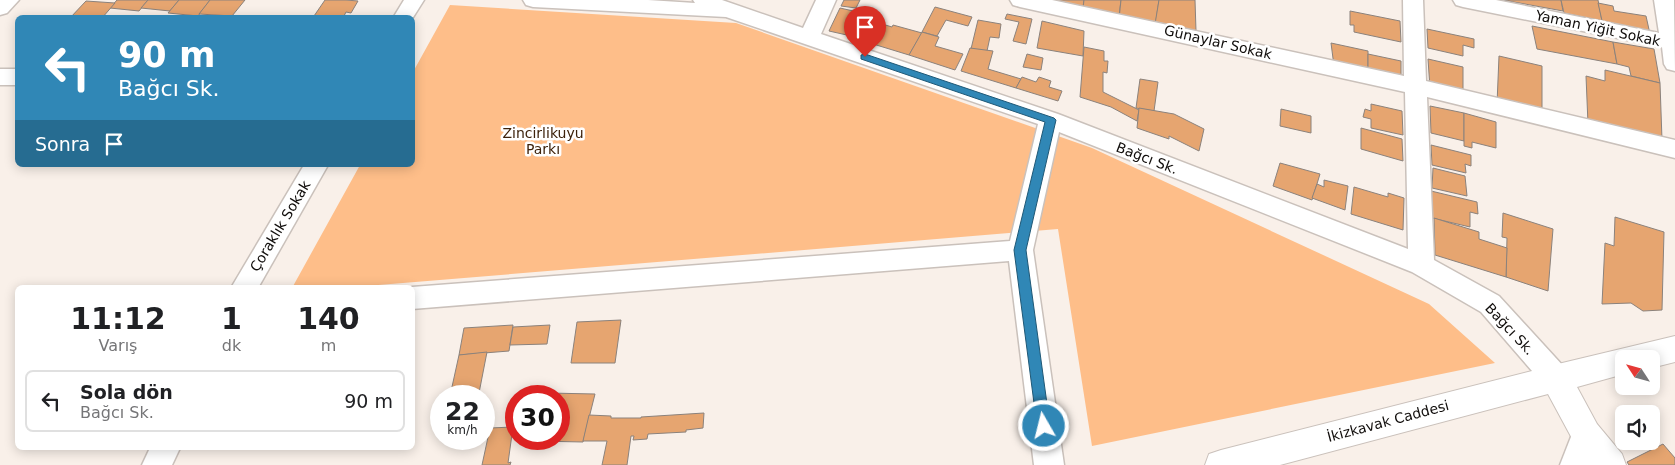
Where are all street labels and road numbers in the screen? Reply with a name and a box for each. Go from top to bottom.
street label: Yaman Yiğit Sokak [1533,7,1663,49]
street label: Günaylar Sokak [1163,22,1274,62]
street label: Bağcı Sk. [1114,139,1180,177]
street label: Çoraklık Sokak [247,177,314,274]
street label: Bağcı Sk. [1482,300,1538,358]
street label: İkizkavak Caddesi [1325,396,1451,445]

